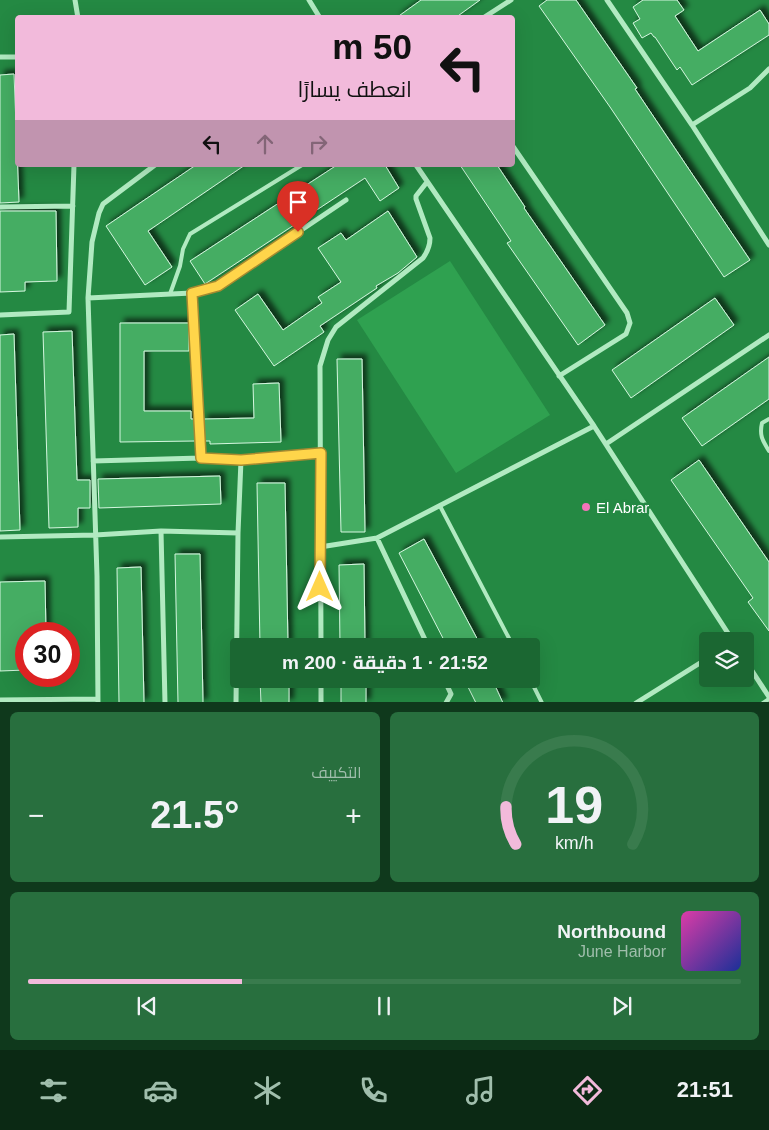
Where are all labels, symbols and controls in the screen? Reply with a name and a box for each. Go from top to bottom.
text: 50 m [332,27,412,66]
icon: left [430,35,495,100]
text: انعطف يسارًا [297,77,412,102]
icon: left [198,130,226,158]
icon: ahead [251,130,279,158]
icon: right [304,130,332,158]
pin [277,181,319,232]
icon: arrive [284,188,312,216]
place label: El Abrar [596,499,649,516]
marker: El Abrar [580,501,592,513]
position arrow [293,560,345,612]
speed limit sign: 30 [15,622,80,687]
map controls [699,632,754,687]
button: layers [699,632,754,687]
text: 21:52 · 1 دقيقة · 200 m [282,652,488,673]
text: التكييف [311,764,362,781]
text: 19 [545,776,603,834]
text: 21.5° [150,794,239,836]
text: − [28,800,44,831]
text: + [345,800,362,831]
text: km/h [555,833,594,853]
text: Northbound [557,921,666,942]
text: June Harbor [578,943,666,960]
icon: previous [133,992,161,1020]
icon: pause [370,992,398,1020]
icon: next [608,992,636,1020]
icon: filters [36,1073,71,1108]
icon: car [143,1073,178,1108]
icon: climate [250,1073,285,1108]
icon: phone [356,1073,391,1108]
icon: music [463,1073,498,1108]
icon: directions [570,1073,605,1108]
text: 21:51 [677,1077,733,1102]

